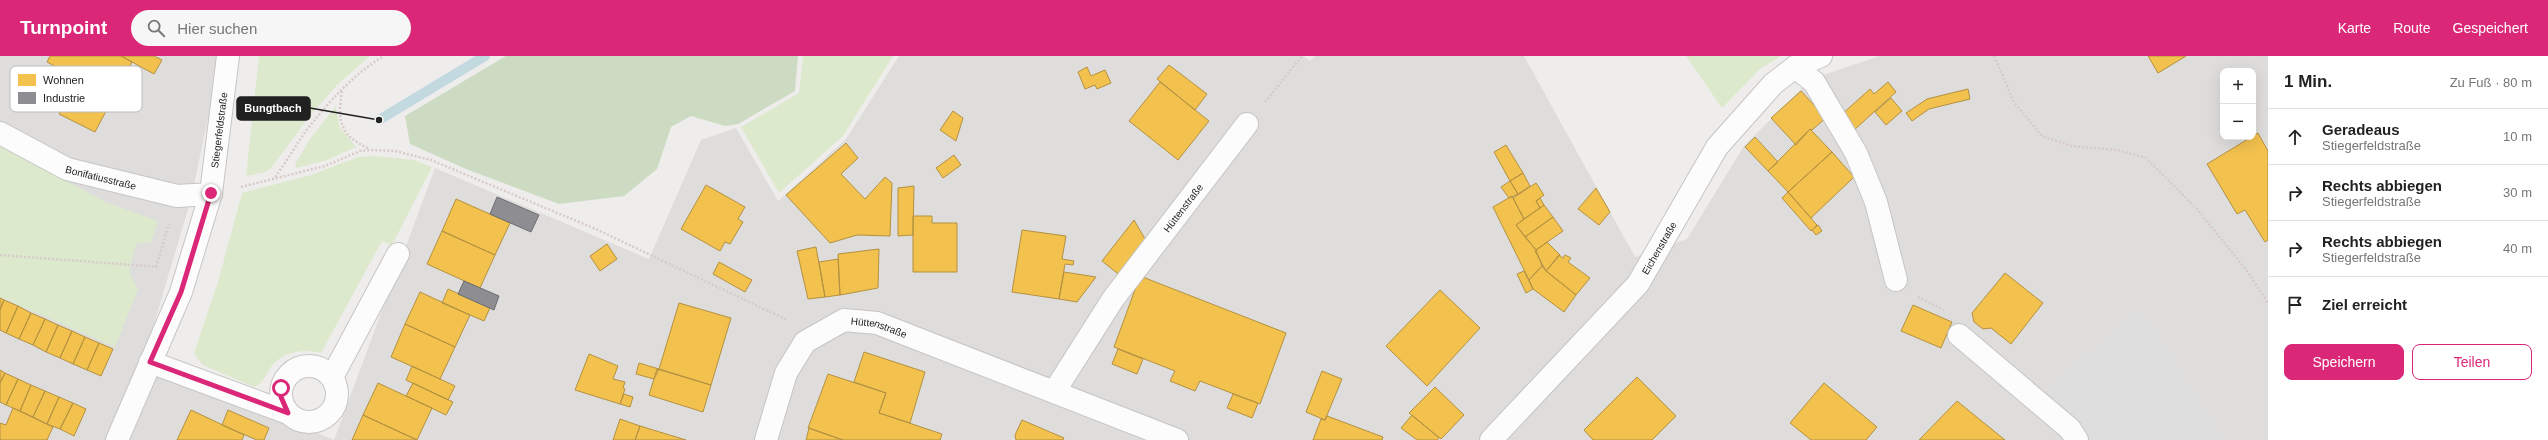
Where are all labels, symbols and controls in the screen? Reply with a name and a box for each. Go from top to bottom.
search box [131,10,411,46]
text: Turnpoint [20,17,107,38]
icon: search [145,17,167,39]
text: Hier suchen [177,20,257,37]
text: Karte [2338,20,2371,36]
text: Route [2393,20,2431,36]
text: Gespeichert [2453,20,2528,36]
legend [10,66,142,112]
map controls [2220,68,2256,140]
button: + [2220,68,2256,104]
text: 1 Min. [2284,72,2332,91]
text: Wohnen [43,74,84,86]
text: Zu Fuß · 80 m [2450,75,2532,90]
street label: Stiegerfeldstraße [209,91,229,169]
text: Industrie [43,92,85,104]
callout: Bungtbach [237,97,310,120]
text: Bungtbach [244,102,302,114]
button: − [2220,104,2256,140]
text: Geradeaus [2322,121,2400,138]
icon: ahead [2284,126,2306,148]
text: 10 m [2503,129,2532,144]
text: Stiegerfeldstraße [2322,138,2421,153]
street label: Bonifatiusstraße [65,163,138,191]
text: Rechts abbiegen [2322,177,2442,194]
street label: Hüttenstraße [1161,181,1205,234]
icon: right [2284,182,2306,204]
route end [202,184,220,202]
text: 30 m [2503,185,2532,200]
text: Stiegerfeldstraße [2322,194,2421,209]
street label: Eichenstraße [1639,219,1679,276]
text: Rechts abbiegen [2322,233,2442,250]
icon: right [2284,238,2306,260]
text: 40 m [2503,241,2532,256]
text: Stiegerfeldstraße [2322,250,2421,265]
icon: arrive [2284,294,2306,316]
text: Ziel erreicht [2322,296,2407,313]
street label: Hüttenstraße [850,315,909,340]
button: Speichern [2284,344,2404,380]
button: Teilen [2412,344,2532,380]
route start [272,379,290,397]

